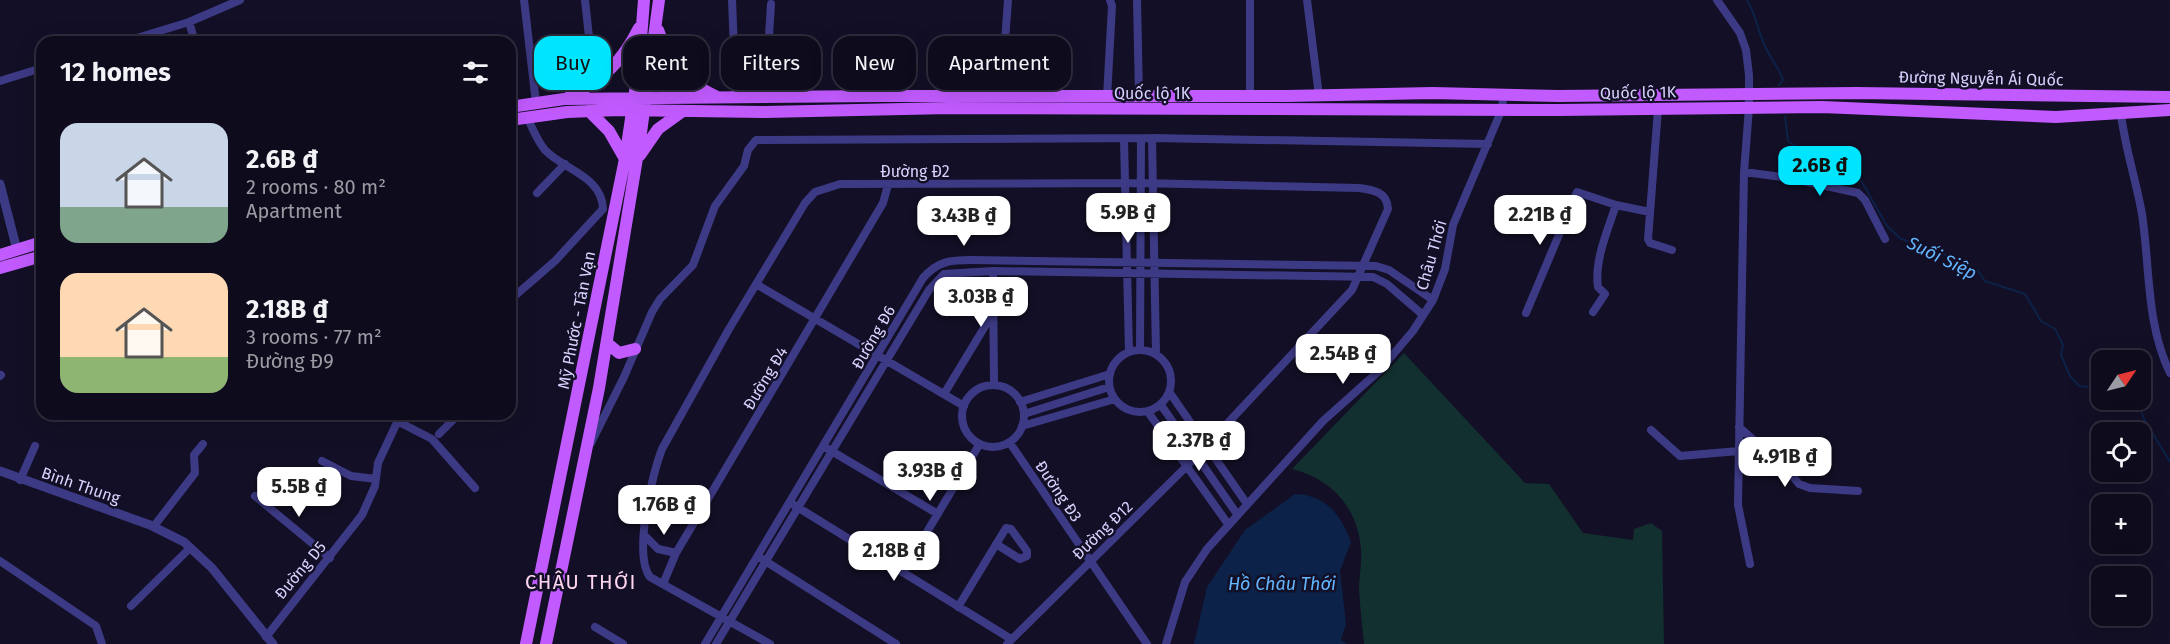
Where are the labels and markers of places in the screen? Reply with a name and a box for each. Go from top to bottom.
pin: 2.6B ₫ [1771,146,1869,197]
pin: 5.9B ₫ [1079,193,1177,244]
pin: 2.21B ₫ [1485,195,1595,246]
pin: 3.43B ₫ [909,196,1019,247]
pin: 3.03B ₫ [926,277,1036,328]
pin: 2.54B ₫ [1288,334,1398,385]
pin: 2.37B ₫ [1144,421,1254,472]
pin: 4.91B ₫ [1730,437,1840,488]
pin: 3.93B ₫ [875,451,985,502]
pin: 5.5B ₫ [250,467,348,518]
pin: 1.76B ₫ [609,485,719,536]
pin: 2.18B ₫ [839,531,949,582]

